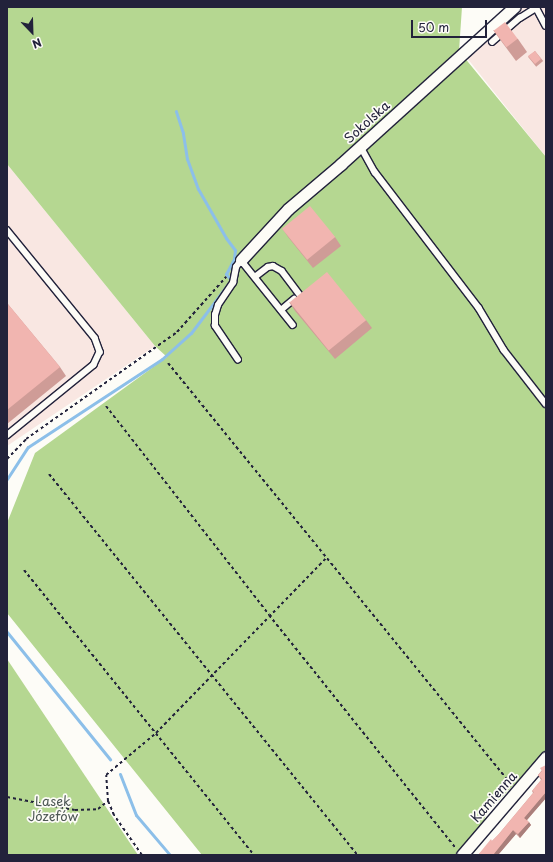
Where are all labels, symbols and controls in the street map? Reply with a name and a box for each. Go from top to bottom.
north arrow [12,12,52,52]
scale bar [413,12,489,38]
text: 50 m [418,18,449,36]
text: N [30,34,44,53]
street label: Sokolska [341,98,393,146]
street label: Kamienna [468,768,520,826]
park label: Lasek Józefów [28,794,78,825]

